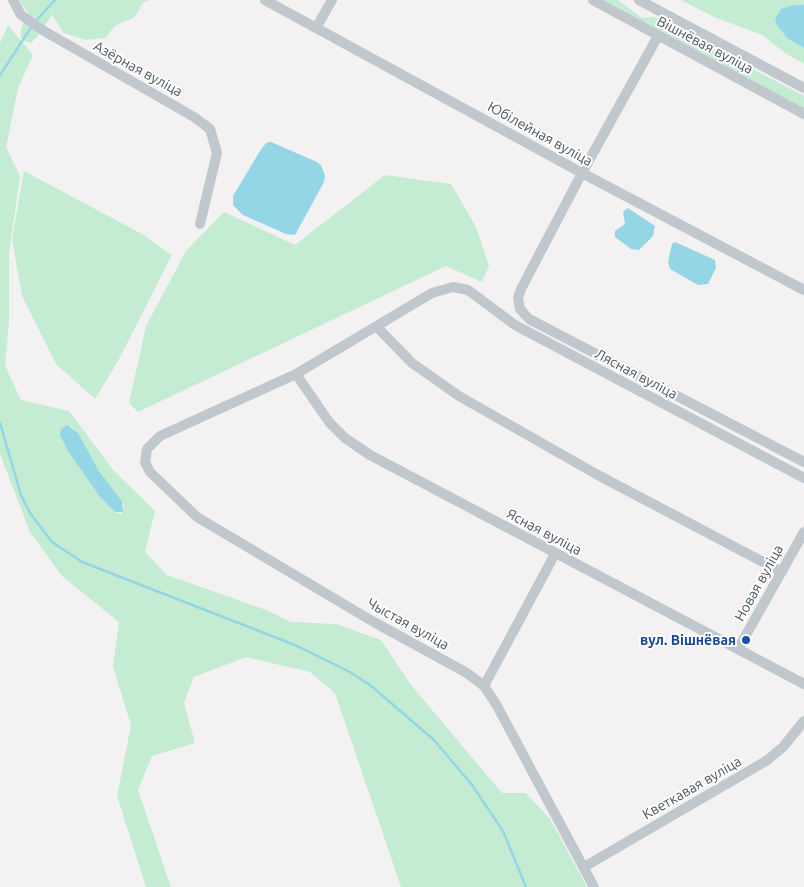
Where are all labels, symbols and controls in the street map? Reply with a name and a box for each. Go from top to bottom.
street label: Вішнёвая вуліца [654,13,756,77]
street label: Азёрная вуліца [91,38,185,100]
street label: Юбілейная вуліца [485,98,595,170]
street label: Лясная вуліца [592,345,680,403]
street label: Ясная вуліца [504,505,584,559]
street label: Новая вуліца [731,542,787,624]
street label: Чыстая вуліца [364,595,452,653]
place label: вул. Вішнёвая [640,632,736,648]
marker: вул. Вішнёвая [740,634,752,646]
street label: Кветкавая вуліца [640,753,744,823]

